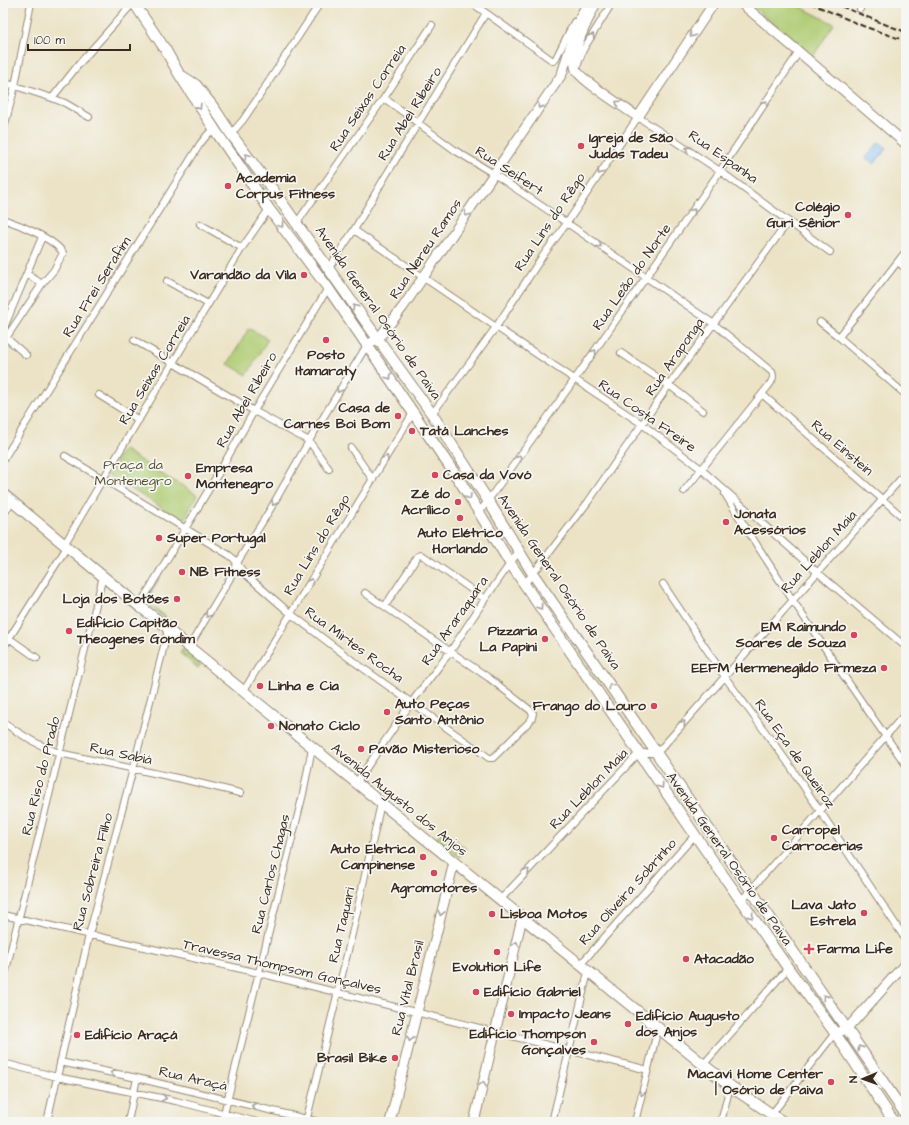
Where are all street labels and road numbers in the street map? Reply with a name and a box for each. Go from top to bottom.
street label: Rua Seixas Correia [325,41,411,155]
street label: Rua Abel Ribeiro [373,63,447,165]
street label: Rua Espanha [684,126,762,188]
street label: Rua Seifert [471,141,547,201]
street label: Rua Lins do Rêgo [510,169,590,275]
street label: Rua Nereu Ramos [385,195,467,303]
street label: Rua Leão do Norte [588,219,677,334]
street label: Avenida General Osório de Paiva [310,222,446,404]
street label: Rua Frei Serafim [58,233,136,341]
street label: Rua Seixas Correia [114,311,196,429]
street label: Rua Araponga [641,314,709,400]
street label: Rua Abel Ribeiro [212,348,283,451]
street label: Rua Costa Freire [594,375,700,458]
street label: Rua Einstein [807,415,877,481]
street label: Avenida General Osório de Paiva [493,490,625,674]
street label: Rua Lins do Rêgo [279,491,355,599]
street label: Rua Leblon Maia [776,506,862,598]
street label: Rua Araraquara [417,572,493,670]
street label: Rua Mirtes Rocha [300,602,408,688]
street label: Rua Eça de Queiroz [750,695,840,813]
street label: Rua Riso do Prado [17,714,65,838]
street label: Rua Sabiá [88,738,154,770]
street label: Avenida Augusto dos Anjos [326,739,472,861]
street label: Rua Leblon Maia [545,744,633,834]
street label: Avenida General Osório de Paiva [661,768,797,950]
street label: Rua Sobreira Filho [68,811,118,933]
street label: Rua Carlos Chagas [246,812,296,936]
street label: Rua Oliveira Sobrinho [575,834,681,950]
street label: Rua Taquari [324,885,360,965]
street label: Travessa Thompsom Gonçalves [181,934,383,1000]
street label: Rua Vital Brasil [387,938,429,1038]
street label: Rua Araçá [157,1061,229,1097]

